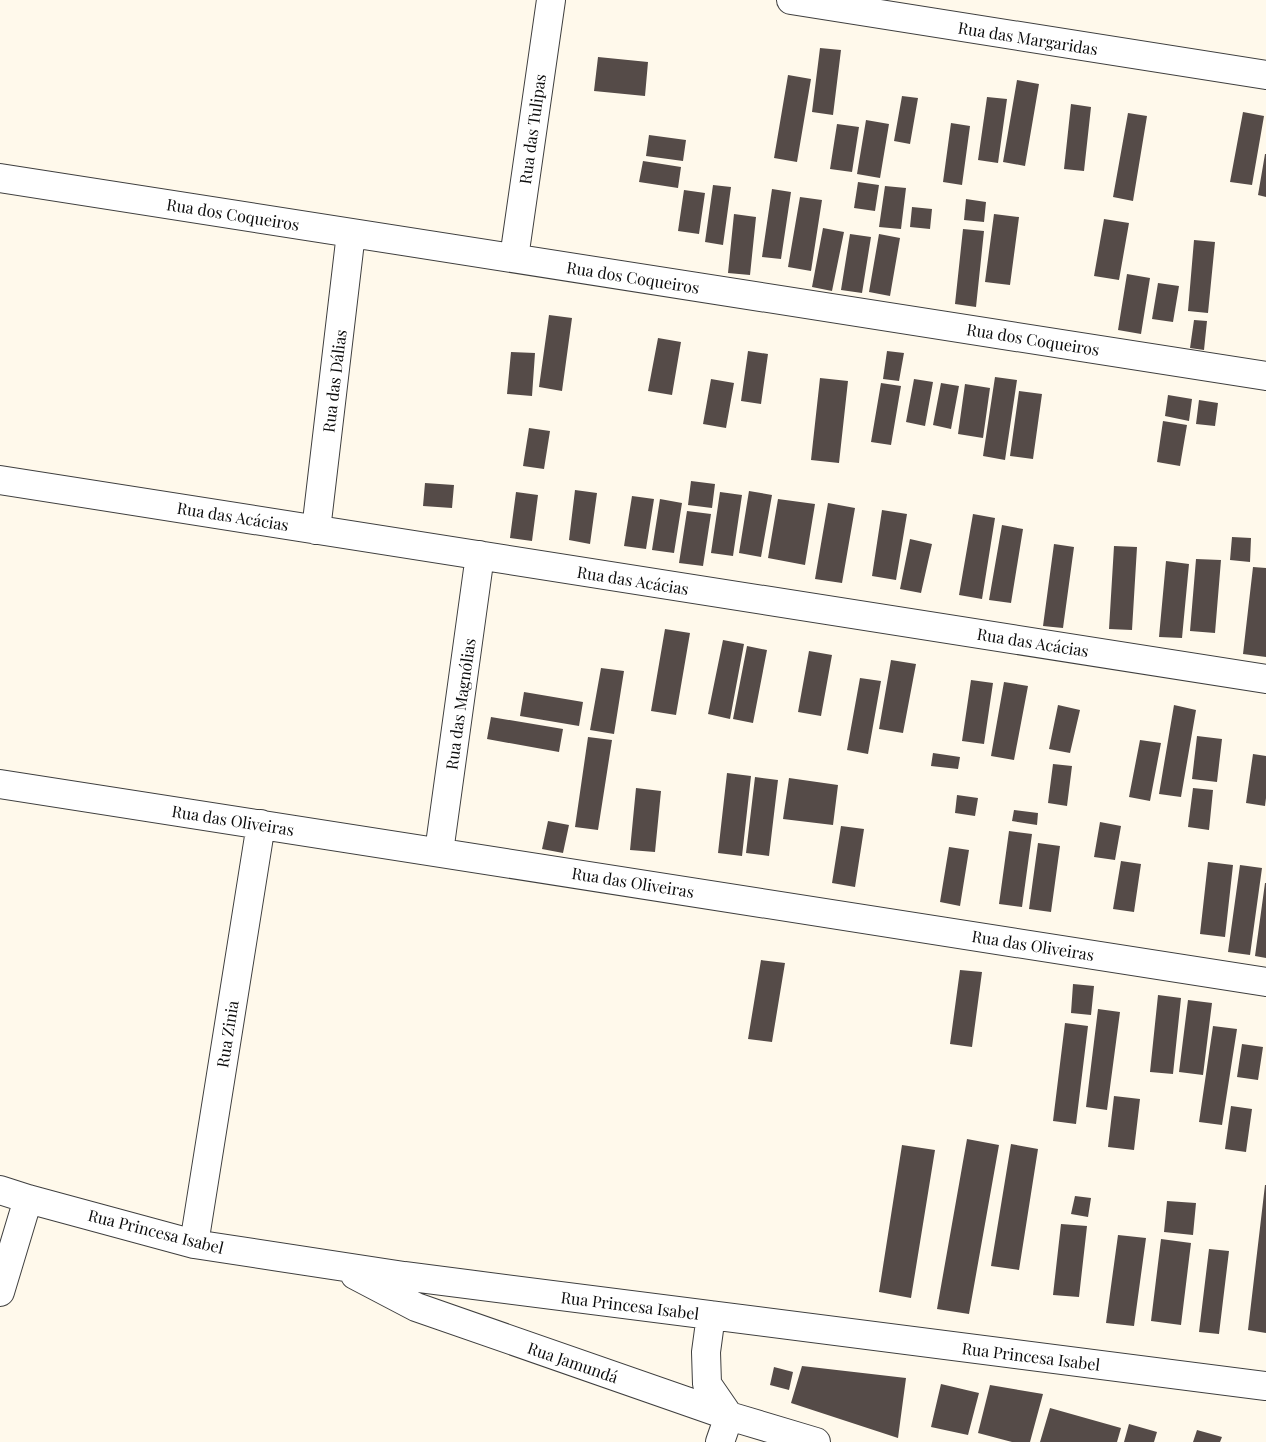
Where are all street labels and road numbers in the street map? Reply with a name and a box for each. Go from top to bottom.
street label: Rua das Margaridas [957,17,1099,59]
street label: Rua das Tulipas [514,72,550,186]
street label: Rua dos Coqueiros [165,193,301,235]
street label: Rua dos Coqueiros [565,256,701,298]
street label: Rua dos Coqueiros [965,318,1101,360]
street label: Rua das Dálias [317,328,351,434]
street label: Rua das Acácias [176,497,290,535]
street label: Rua das Acácias [576,561,690,599]
street label: Rua das Acácias [976,623,1090,661]
street label: Rua das Magnólias [440,637,480,771]
street label: Rua das Oliveiras [170,800,296,840]
street label: Rua das Oliveiras [570,862,696,902]
street label: Rua das Oliveiras [970,925,1096,965]
street label: Rua Zinia [211,999,243,1069]
street label: Rua Princesa Isabel [86,1204,226,1258]
street label: Rua Princesa Isabel [560,1286,701,1324]
street label: Rua Jamundá [525,1337,621,1387]
street label: Rua Princesa Isabel [961,1337,1102,1375]

